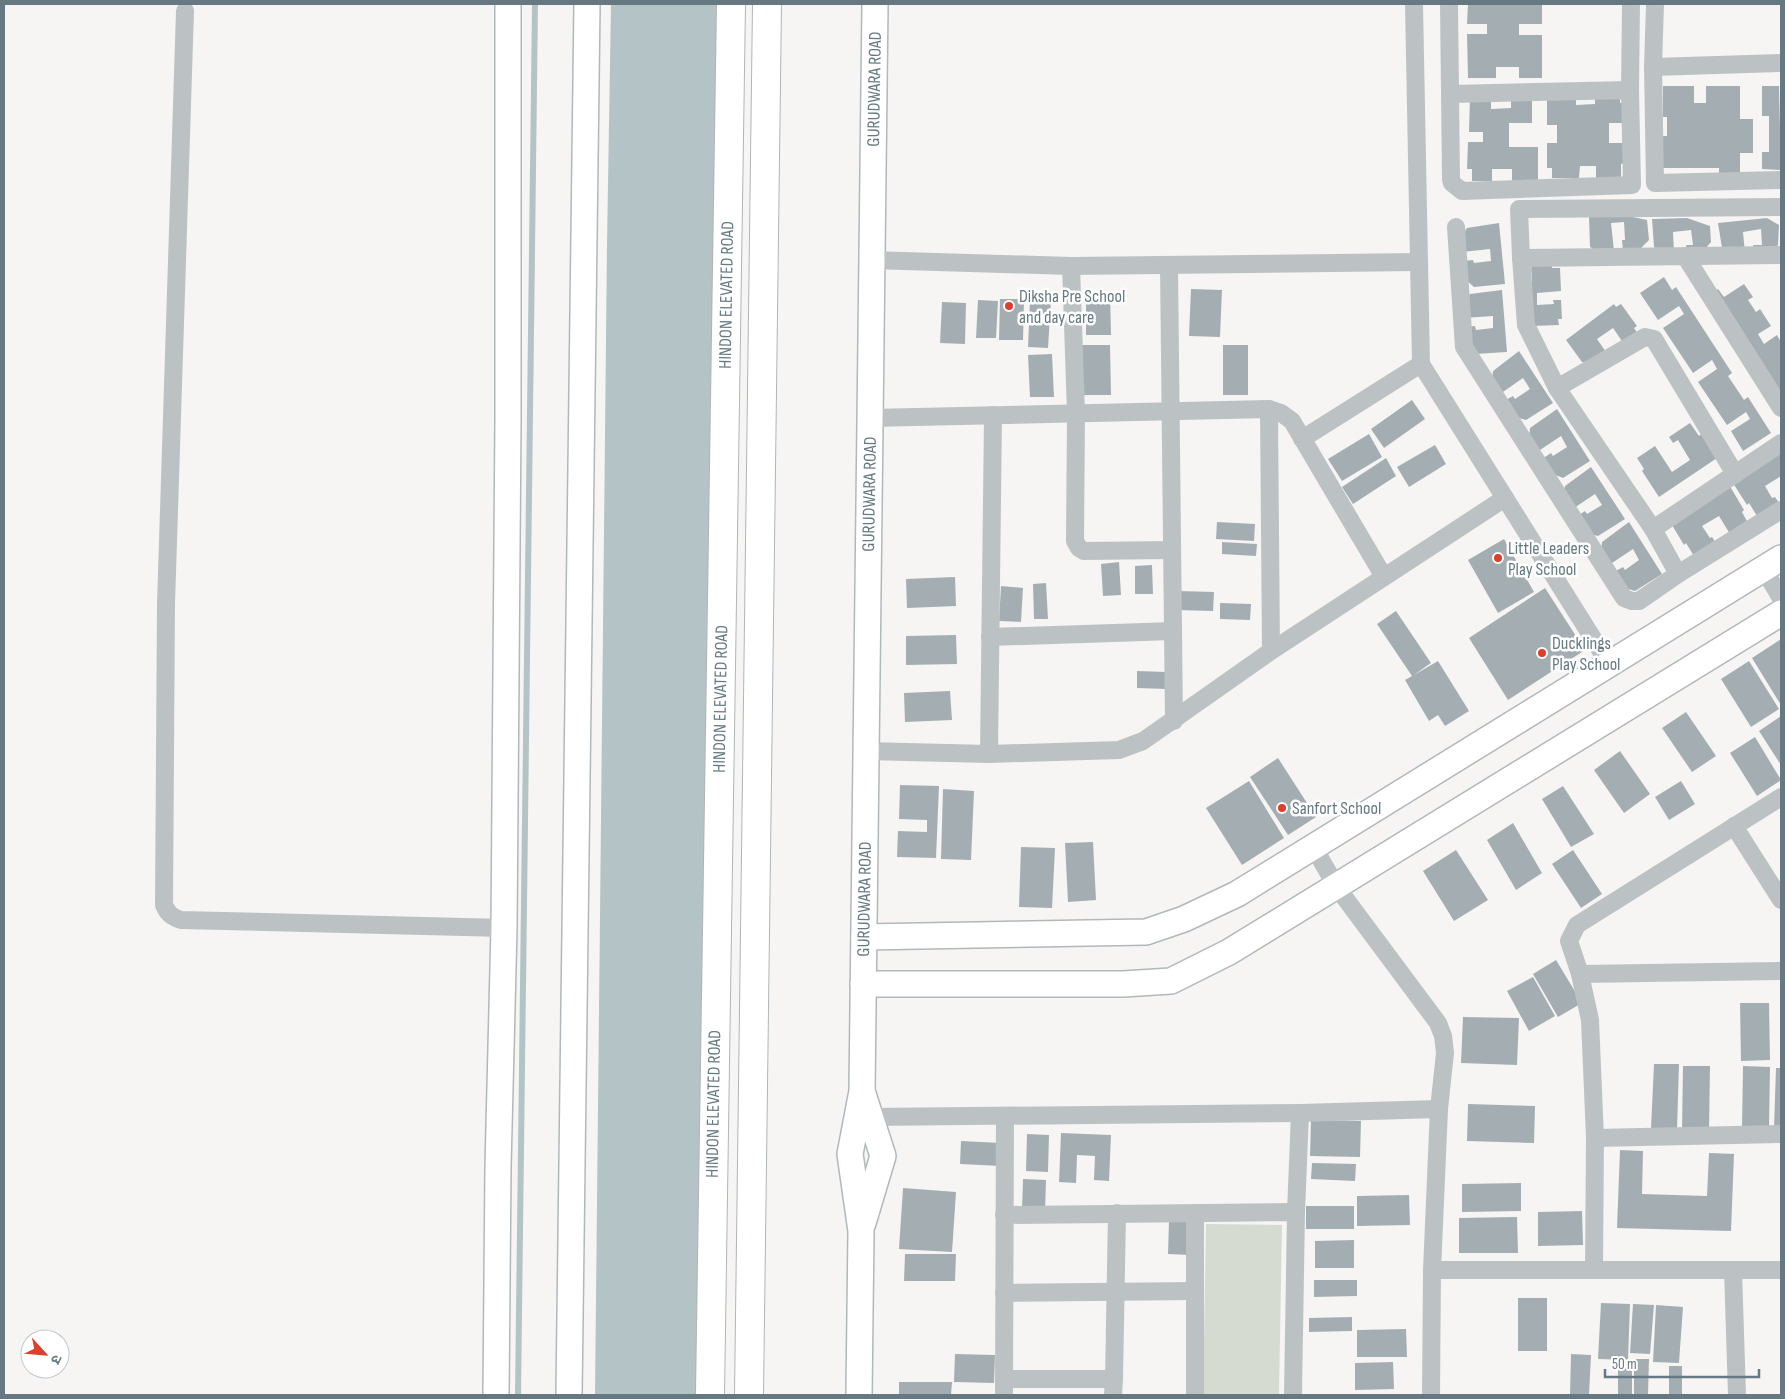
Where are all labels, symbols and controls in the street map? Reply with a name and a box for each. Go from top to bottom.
street label: GURUDWARA ROAD [863,31,886,147]
street label: HINDON ELEVATED ROAD [715,221,738,369]
place label: Diksha Pre School and day care [1019,286,1125,328]
marker: Diksha Pre School and day care [1003,300,1015,312]
street label: GURUDWARA ROAD [858,436,881,552]
place label: Little Leaders Play School [1508,538,1589,580]
marker: Little Leaders Play School [1492,552,1504,564]
street label: HINDON ELEVATED ROAD [709,625,732,773]
place label: Ducklings Play School [1552,633,1620,675]
marker: Ducklings Play School [1536,647,1548,659]
place label: Sanfort School [1292,798,1381,819]
marker: Sanfort School [1276,802,1288,814]
street label: GURUDWARA ROAD [853,841,876,957]
street label: HINDON ELEVATED ROAD [702,1030,725,1178]
north arrow [20,1329,70,1379]
scale bar [1605,1346,1759,1378]
text: उ [46,1352,66,1368]
text: 50 m [1612,1355,1637,1374]

